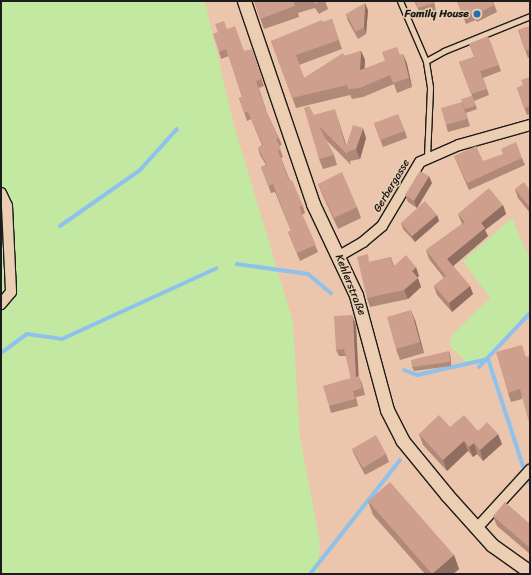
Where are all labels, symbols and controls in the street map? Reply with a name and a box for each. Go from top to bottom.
place label: Family House [405,7,469,21]
marker: Family House [472,9,482,19]
street label: Gerbergasse [371,157,413,215]
street label: Kehlerstraße [332,253,368,317]

